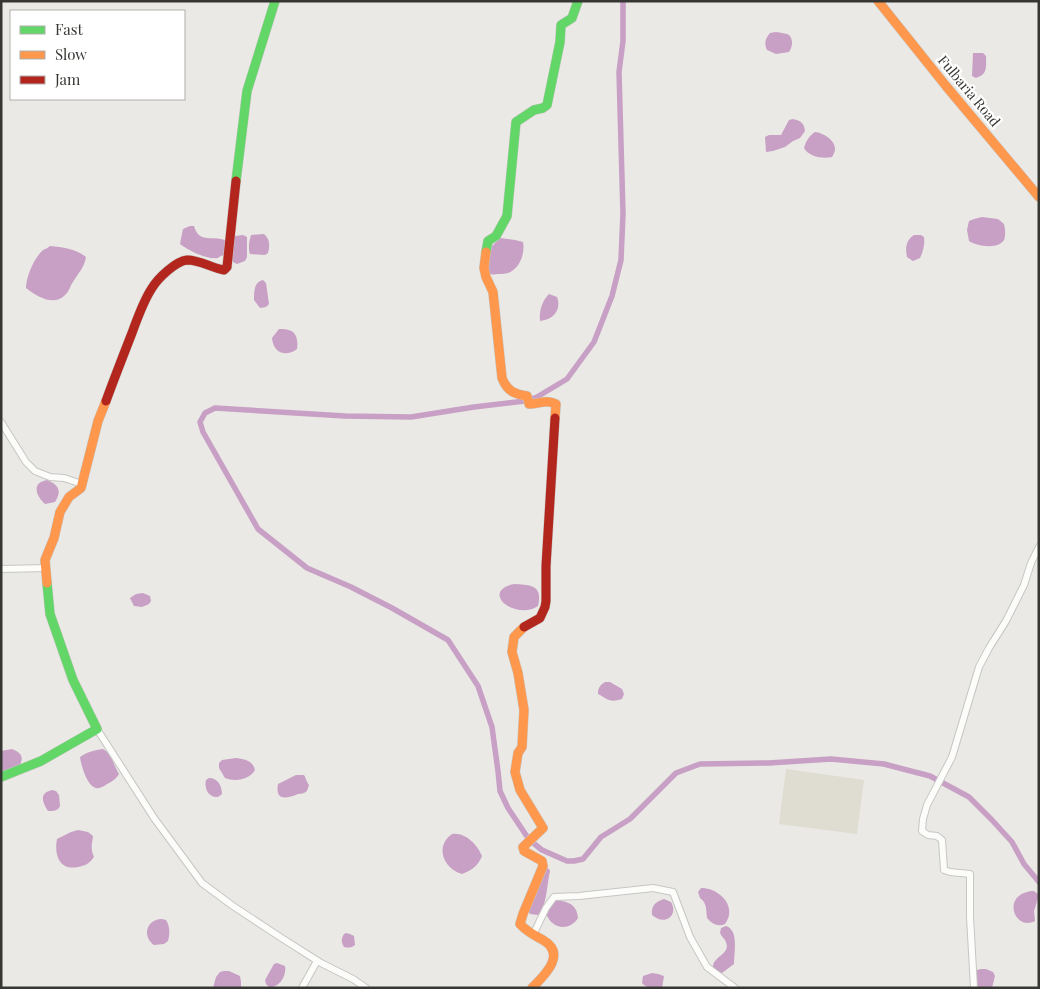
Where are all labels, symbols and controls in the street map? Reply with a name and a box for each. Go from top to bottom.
legend [10,10,185,100]
text: Fast [55,19,84,39]
text: Slow [55,44,87,64]
street label: Fulbaria Road [934,51,1005,130]
text: Jam [54,69,81,89]

